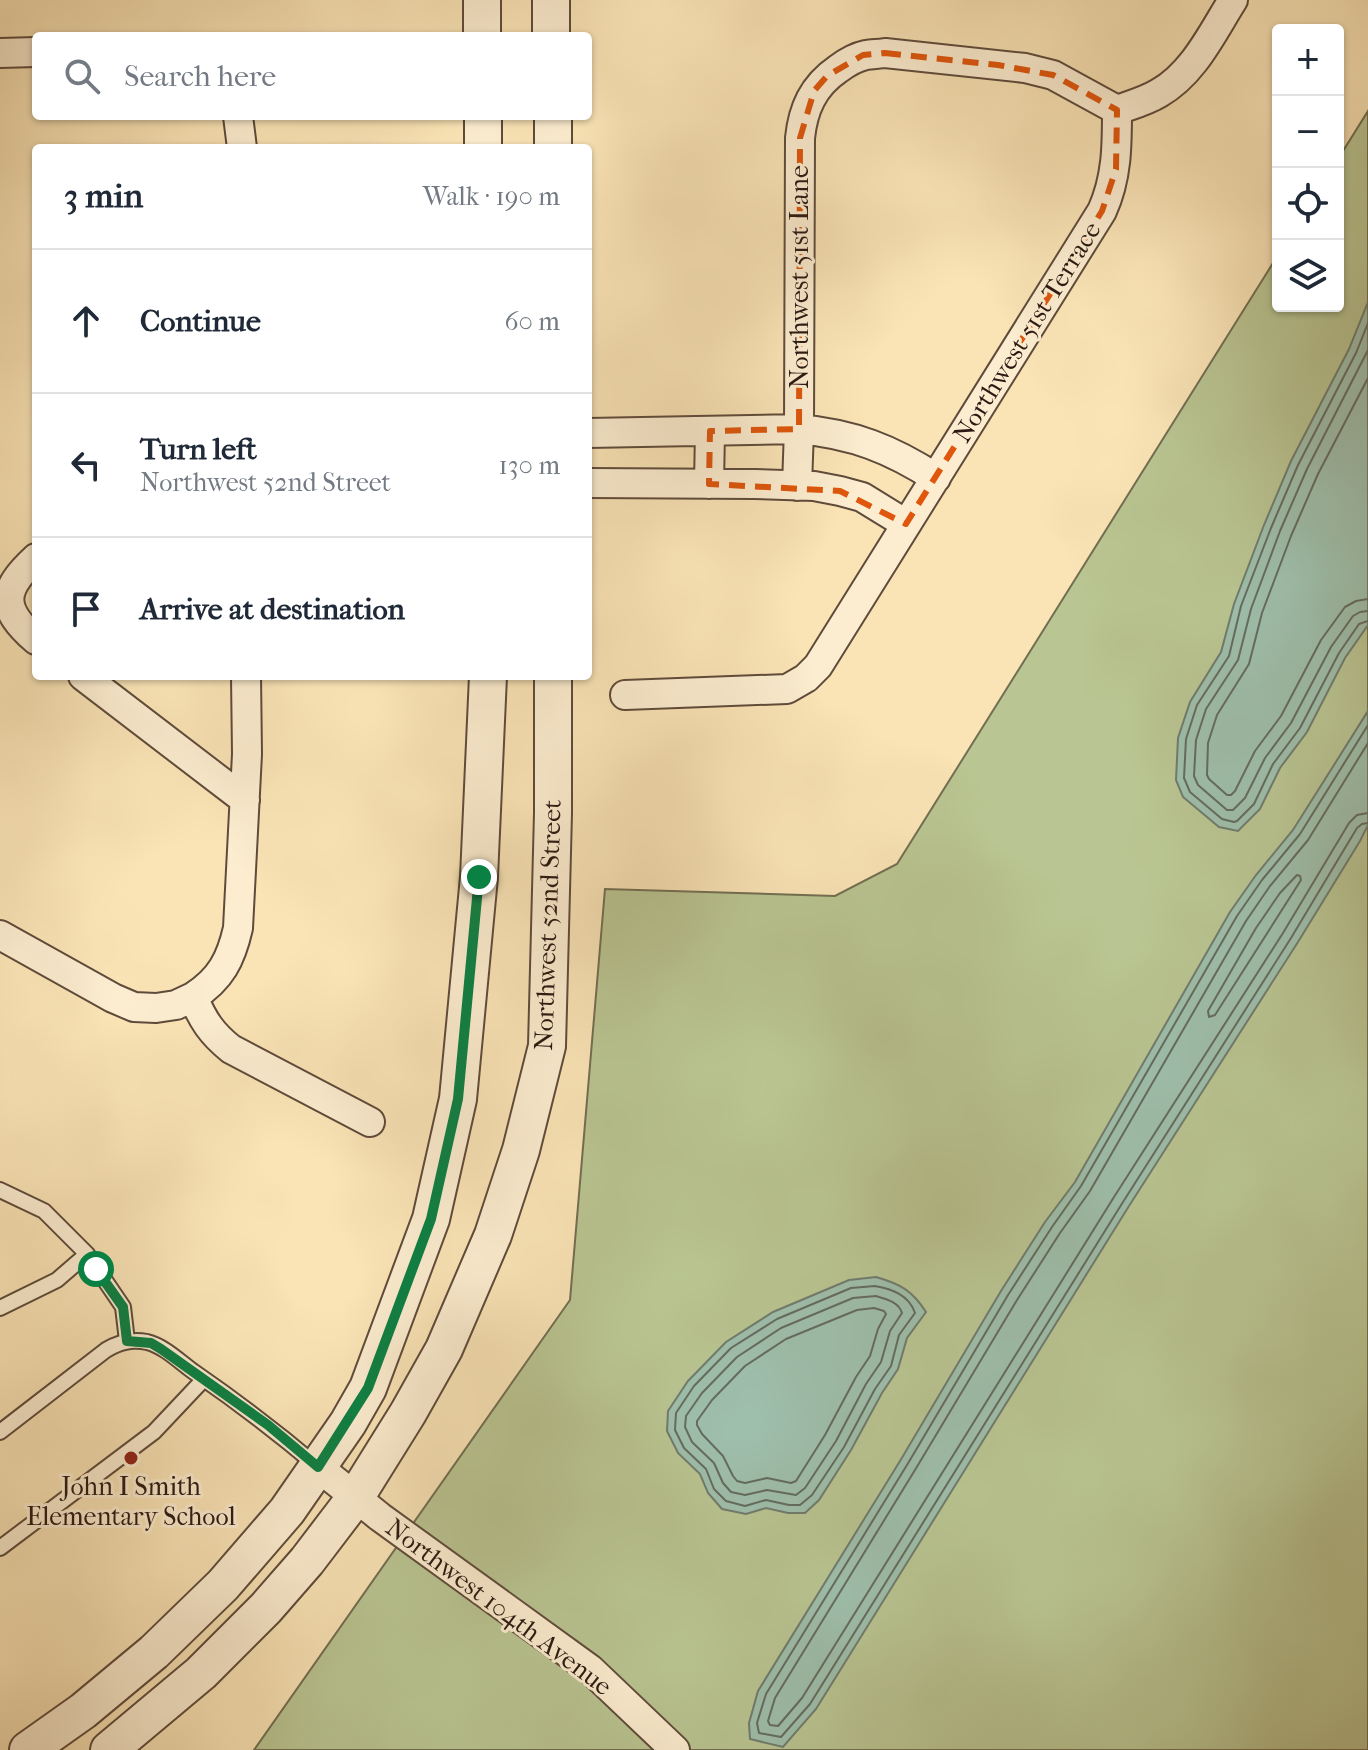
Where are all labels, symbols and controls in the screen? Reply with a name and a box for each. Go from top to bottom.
map controls [1272,24,1344,312]
button: + [1272,24,1344,96]
search box [32,32,592,120]
icon: search [60,54,104,98]
text: Search here [124,59,276,94]
button: − [1272,96,1344,168]
street label: Northwest 51st Lane [784,165,815,389]
button: locate [1272,168,1344,240]
text: 3 min [64,176,143,216]
text: Walk · 190 m [423,181,560,212]
street label: Northwest 51st Terrace [946,216,1108,448]
button: layers [1272,240,1344,312]
icon: ahead [64,299,108,343]
text: Continue [140,304,261,339]
text: 60 m [504,306,560,337]
text: Turn left [140,432,257,467]
icon: left [64,443,108,487]
text: 130 m [499,450,560,481]
text: Northwest 52nd Street [140,467,391,498]
icon: arrive [64,587,108,631]
text: Arrive at destination [140,592,405,627]
street label: Northwest 52nd Street [528,798,568,1051]
route end [461,859,497,895]
route start [78,1251,114,1287]
marker: John I Smith Elementary School [122,1449,140,1467]
place label: John I Smith Elementary School [26,1471,236,1532]
street label: Northwest 104th Avenue [380,1512,618,1702]

